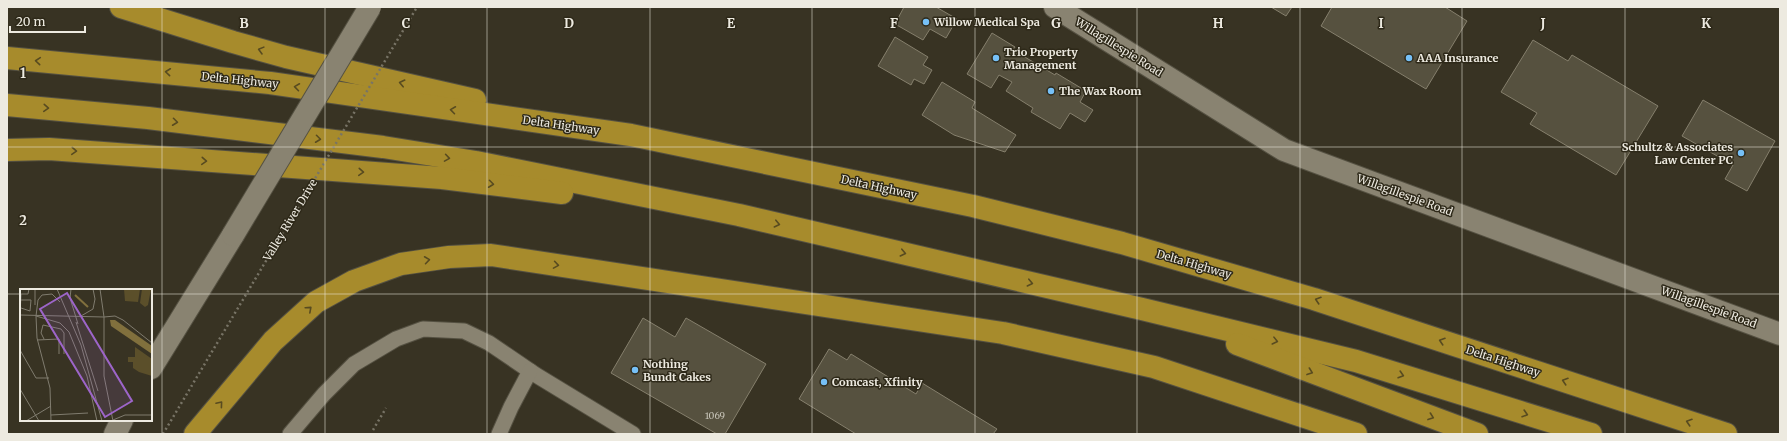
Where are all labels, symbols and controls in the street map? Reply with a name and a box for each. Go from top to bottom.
scale bar [10,8,85,34]
text: 20 m [16,14,45,29]
street label: Willagillespie Road [1072,14,1166,80]
text: B [239,15,249,32]
text: C [402,15,411,32]
text: D [564,15,574,32]
text: E [727,15,736,32]
text: F [890,15,898,32]
place label: Willow Medical Spa [933,15,1040,29]
text: G [1051,15,1061,32]
text: H [1213,15,1224,32]
text: I [1378,15,1384,32]
text: J [1539,15,1546,32]
text: K [1701,15,1711,32]
marker: Willow Medical Spa [921,17,931,27]
place label: Trio Property Management [1004,45,1078,72]
one-way arrow [258,46,265,55]
place label: AAA Insurance [1416,51,1499,65]
marker: Trio Property Management [991,53,1001,63]
marker: AAA Insurance [1404,53,1414,63]
one-way arrow [35,56,41,65]
text: 1 [20,65,26,82]
one-way arrow [165,68,171,77]
street label: Delta Highway [201,69,280,91]
one-way arrow [398,79,405,87]
one-way arrow [294,83,300,92]
place label: The Wax Room [1059,84,1141,98]
marker: The Wax Room [1046,86,1056,96]
one-way arrow [43,104,49,113]
one-way arrow [450,106,457,115]
street label: Delta Highway [522,113,601,137]
one-way arrow [172,117,178,126]
one-way arrow [315,135,321,144]
place label: Schultz & Associates Law Center PC [1622,140,1733,167]
one-way arrow [71,146,77,155]
marker: Schultz & Associates Law Center PC [1736,148,1746,158]
one-way arrow [444,153,450,162]
one-way arrow [201,156,207,165]
one-way arrow [358,168,364,177]
street label: Willagillespie Road [1354,171,1455,219]
street label: Delta Highway [840,172,919,202]
street label: Valley River Drive [259,176,320,264]
one-way arrow [487,179,494,188]
text: 2 [19,212,27,229]
one-way arrow [773,219,780,228]
street label: Delta Highway [1155,247,1234,282]
one-way arrow [900,249,906,257]
one-way arrow [424,256,430,265]
one-way arrow [553,260,559,268]
one-way arrow [1027,278,1033,286]
street label: Willagillespie Road [1658,283,1759,331]
inset map [20,289,152,421]
one-way arrow [1315,296,1322,305]
one-way arrow [304,307,311,314]
one-way arrow [1272,337,1278,345]
one-way arrow [1438,337,1445,345]
street label: Delta Highway [1464,342,1543,380]
place label: Nothing Bundt Cakes [643,357,711,384]
marker: Nothing Bundt Cakes [630,365,640,375]
one-way arrow [1306,367,1313,375]
one-way arrow [1397,370,1404,379]
place label: Comcast, Xfinity [832,375,923,389]
marker: Comcast, Xfinity [819,377,829,387]
one-way arrow [1562,377,1569,386]
one-way arrow [216,401,223,409]
one-way arrow [1521,409,1528,417]
house number: 1069 [705,410,725,421]
one-way arrow [1428,412,1435,421]
one-way arrow [1685,418,1692,427]

